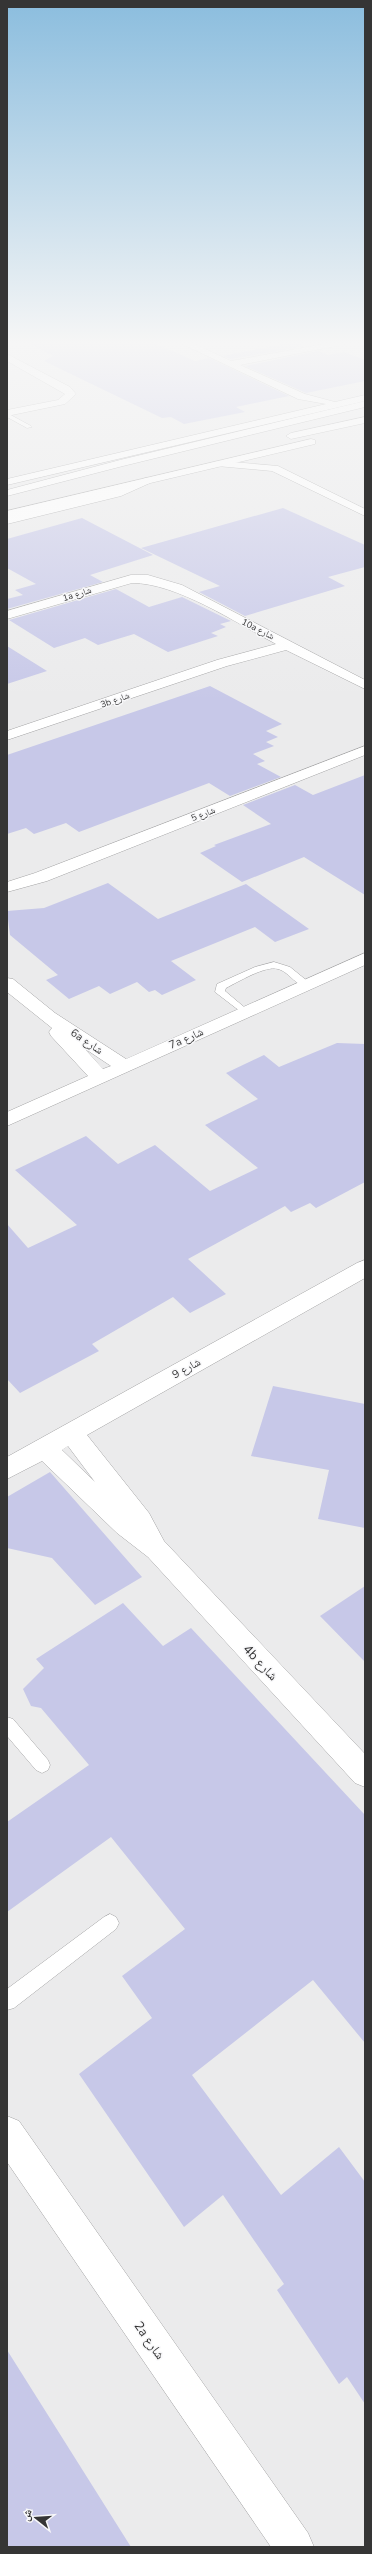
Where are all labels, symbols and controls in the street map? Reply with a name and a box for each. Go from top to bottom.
street label: 1a شارع [61,584,93,604]
street label: 10a شارع [240,616,276,642]
street label: 3b شارع [99,689,131,711]
street label: شارع 5 [189,804,217,824]
street label: 7a شارع [167,1024,206,1053]
street label: 6a شارع [68,1025,106,1058]
street label: شارع 9 [169,1355,203,1382]
street label: 4b شارع [239,1641,282,1685]
street label: 2a شارع [130,2318,169,2363]
north arrow [16,2498,56,2538]
text: ش [18,2507,36,2523]

